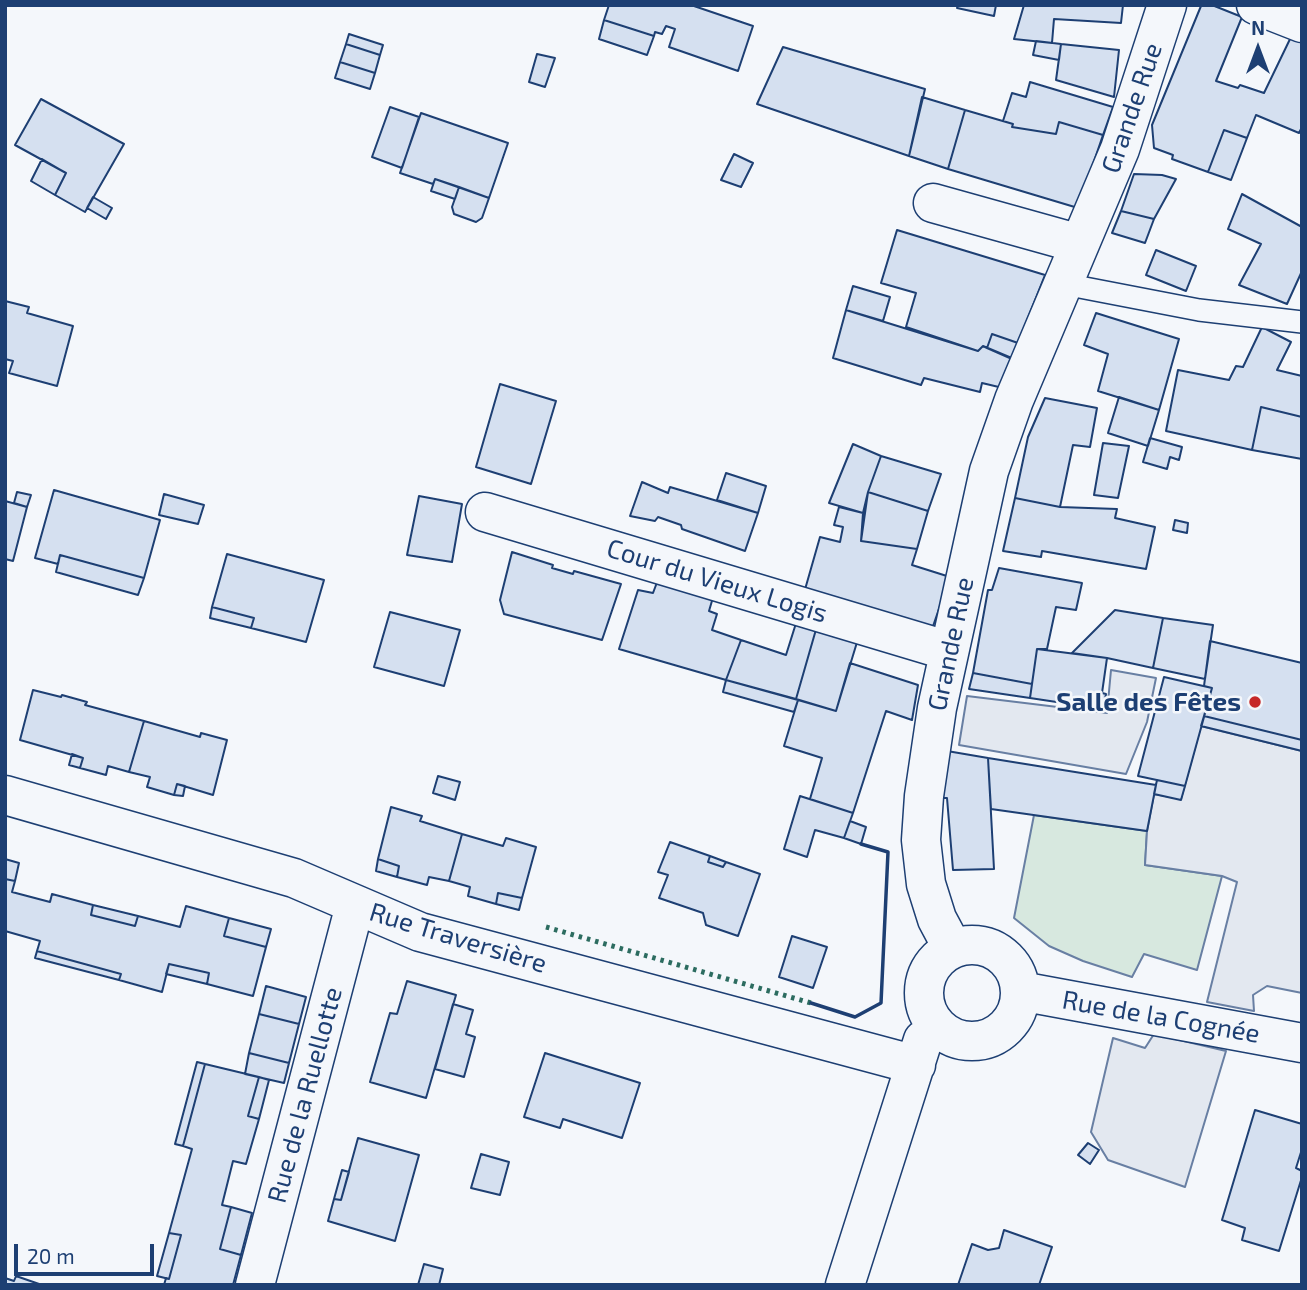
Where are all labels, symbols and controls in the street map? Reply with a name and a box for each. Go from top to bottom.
north arrow [1223,14,1293,84]
text: N [1251,16,1265,39]
street label: Grande Rue [1095,39,1169,177]
street label: Cour du Vieux Logis [603,533,831,629]
street label: Grande Rue [922,574,980,714]
place label: Salle des Fêtes [1056,686,1241,718]
marker: Salle des Fêtes [1247,694,1263,710]
street label: Rue Traversière [366,896,550,980]
street label: Rue de la Ruellotte [261,984,349,1206]
street label: Rue de la Cognée [1060,984,1262,1050]
scale bar [18,1230,158,1274]
text: 20 m [27,1243,75,1268]

